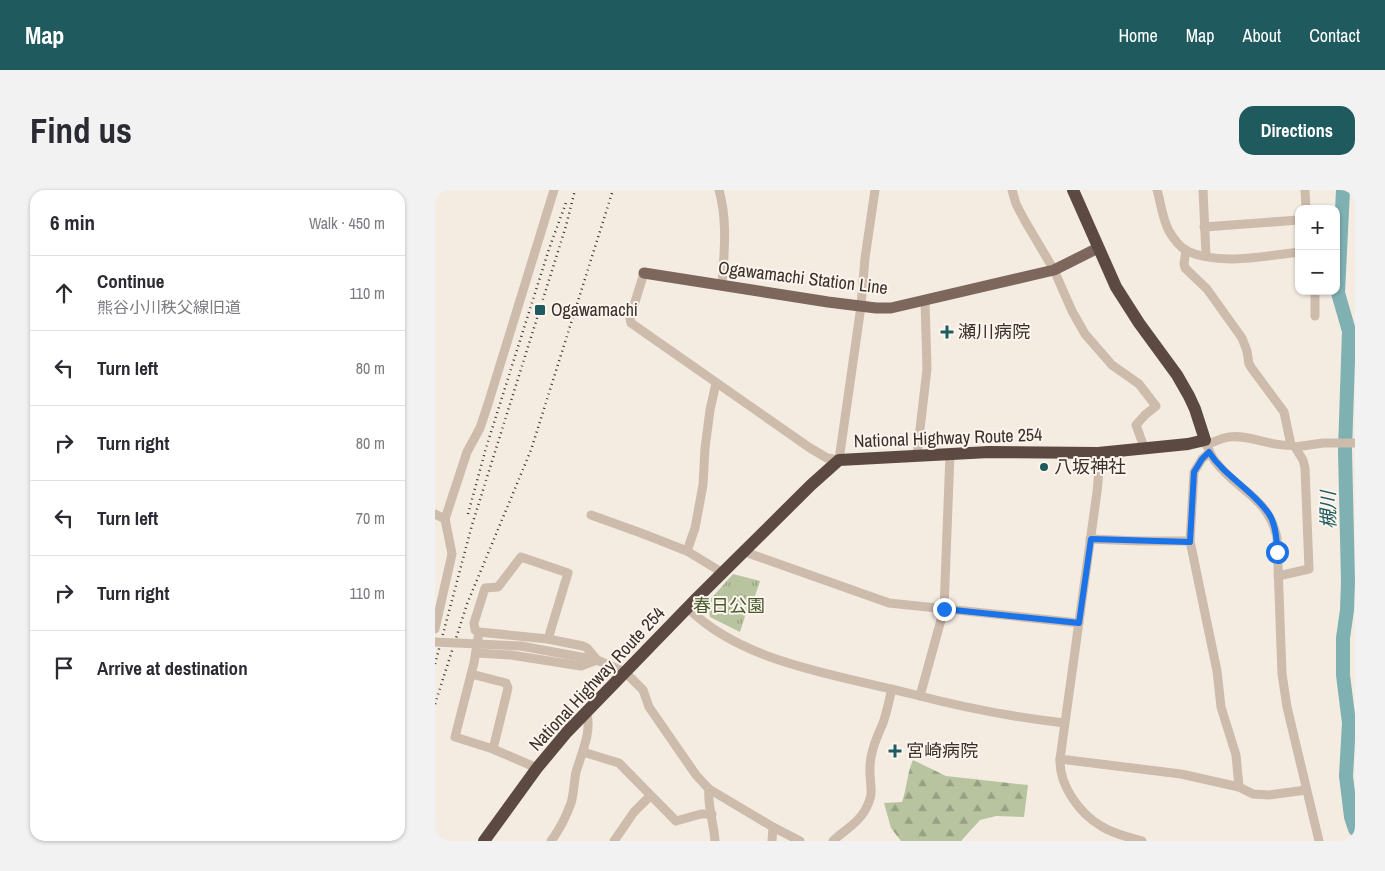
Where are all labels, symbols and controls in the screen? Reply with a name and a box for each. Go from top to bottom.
text: Map [25,19,64,51]
text: Home [1118,23,1158,48]
text: Map [1186,23,1215,48]
text: About [1243,23,1281,48]
text: Contact [1309,23,1360,48]
button: Directions [1239,106,1355,155]
text: Find us [30,107,132,154]
map controls [1295,205,1340,295]
button: + [1295,205,1340,250]
text: 6 min [50,208,95,237]
text: Walk · 450 m [309,212,385,234]
button: − [1295,250,1340,295]
street label: Ogawamachi Station Line [717,255,889,300]
text: Continue [97,268,165,294]
icon: ahead [50,279,78,307]
text: 110 m [349,282,385,304]
text: 熊谷小川秩父線旧道 [97,296,241,318]
place label: Ogawamachi [551,297,638,322]
marker: Ogawamachi [533,303,547,317]
place label: 瀬川病院 [958,319,1030,344]
marker: 瀬川病院 [940,325,954,339]
icon: left [50,354,78,382]
text: Turn left [97,355,158,381]
text: 80 m [356,357,385,379]
street label: National Highway Route 254 [853,422,1043,453]
icon: right [50,429,78,457]
text: Turn right [97,430,169,456]
text: 80 m [356,432,385,454]
place label: 八坂神社 [1054,454,1126,479]
marker: 八坂神社 [1038,461,1050,473]
water label: 槻川 [1315,489,1341,529]
icon: left [50,504,78,532]
text: Turn left [97,505,158,531]
text: 70 m [356,507,385,529]
route start [1266,541,1289,564]
icon: right [50,579,78,607]
text: Turn right [97,580,169,606]
text: 110 m [349,582,385,604]
park label: 春日公園 [693,593,765,618]
route end [933,598,956,621]
street label: National Highway Route 254 [523,601,670,756]
icon: arrive [50,654,78,682]
text: Arrive at destination [97,655,248,681]
place label: 宮崎病院 [906,738,978,763]
marker: 宮崎病院 [888,744,902,758]

